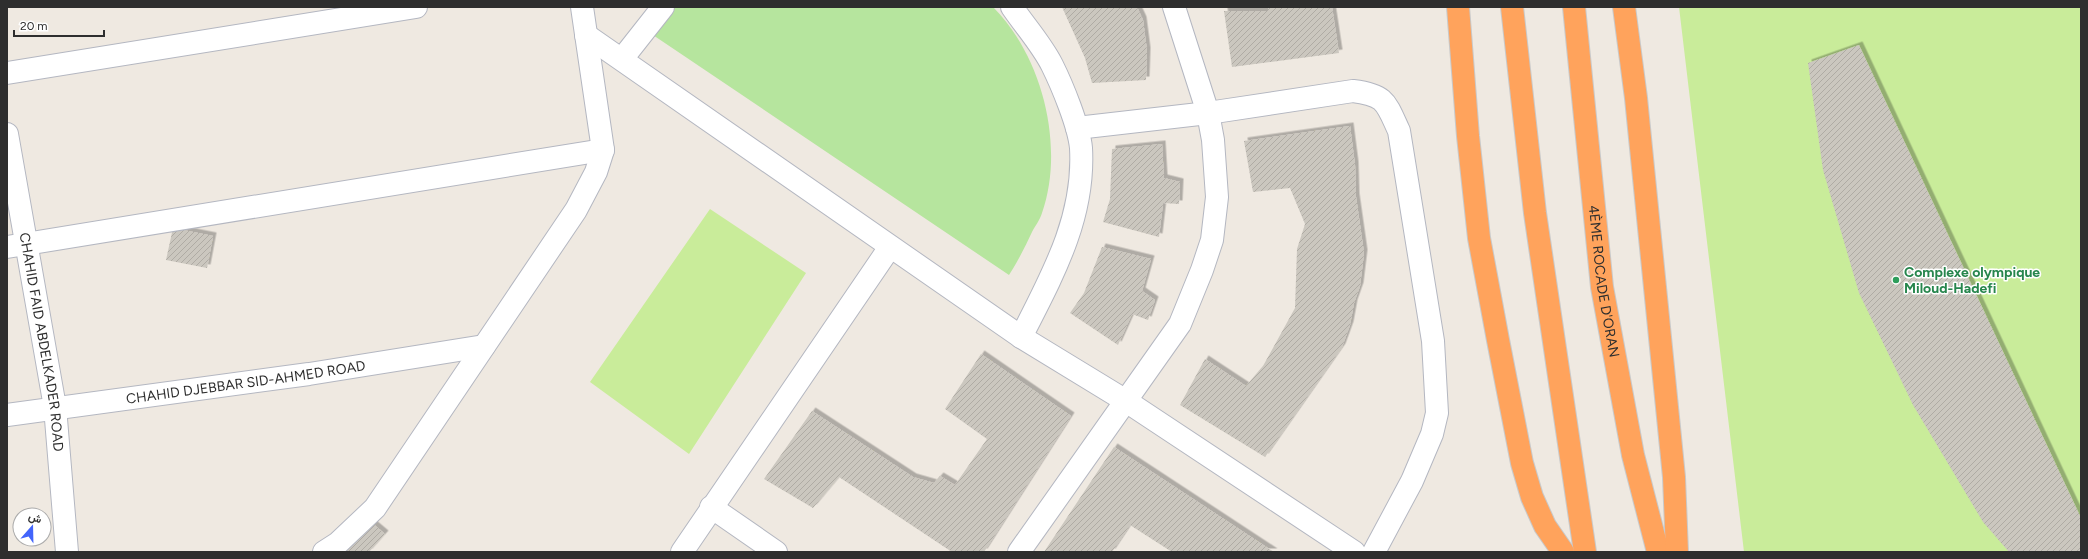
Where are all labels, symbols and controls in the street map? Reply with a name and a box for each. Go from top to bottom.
scale bar [14,12,104,38]
text: 20 m [20,19,48,33]
street label: 4ÈME ROCADE D'ORAN [1585,204,1623,359]
street label: CHAHID FAID ABDELKADER ROAD [16,231,67,452]
place label: Complexe olympique Miloud-Hadefi [1904,264,2040,297]
marker: Complexe olympique Miloud-Hadefi [1891,275,1901,285]
street label: CHAHID DJEBBAR SID-AHMED ROAD [125,357,367,407]
north arrow [12,507,52,547]
text: ش [27,510,44,526]

